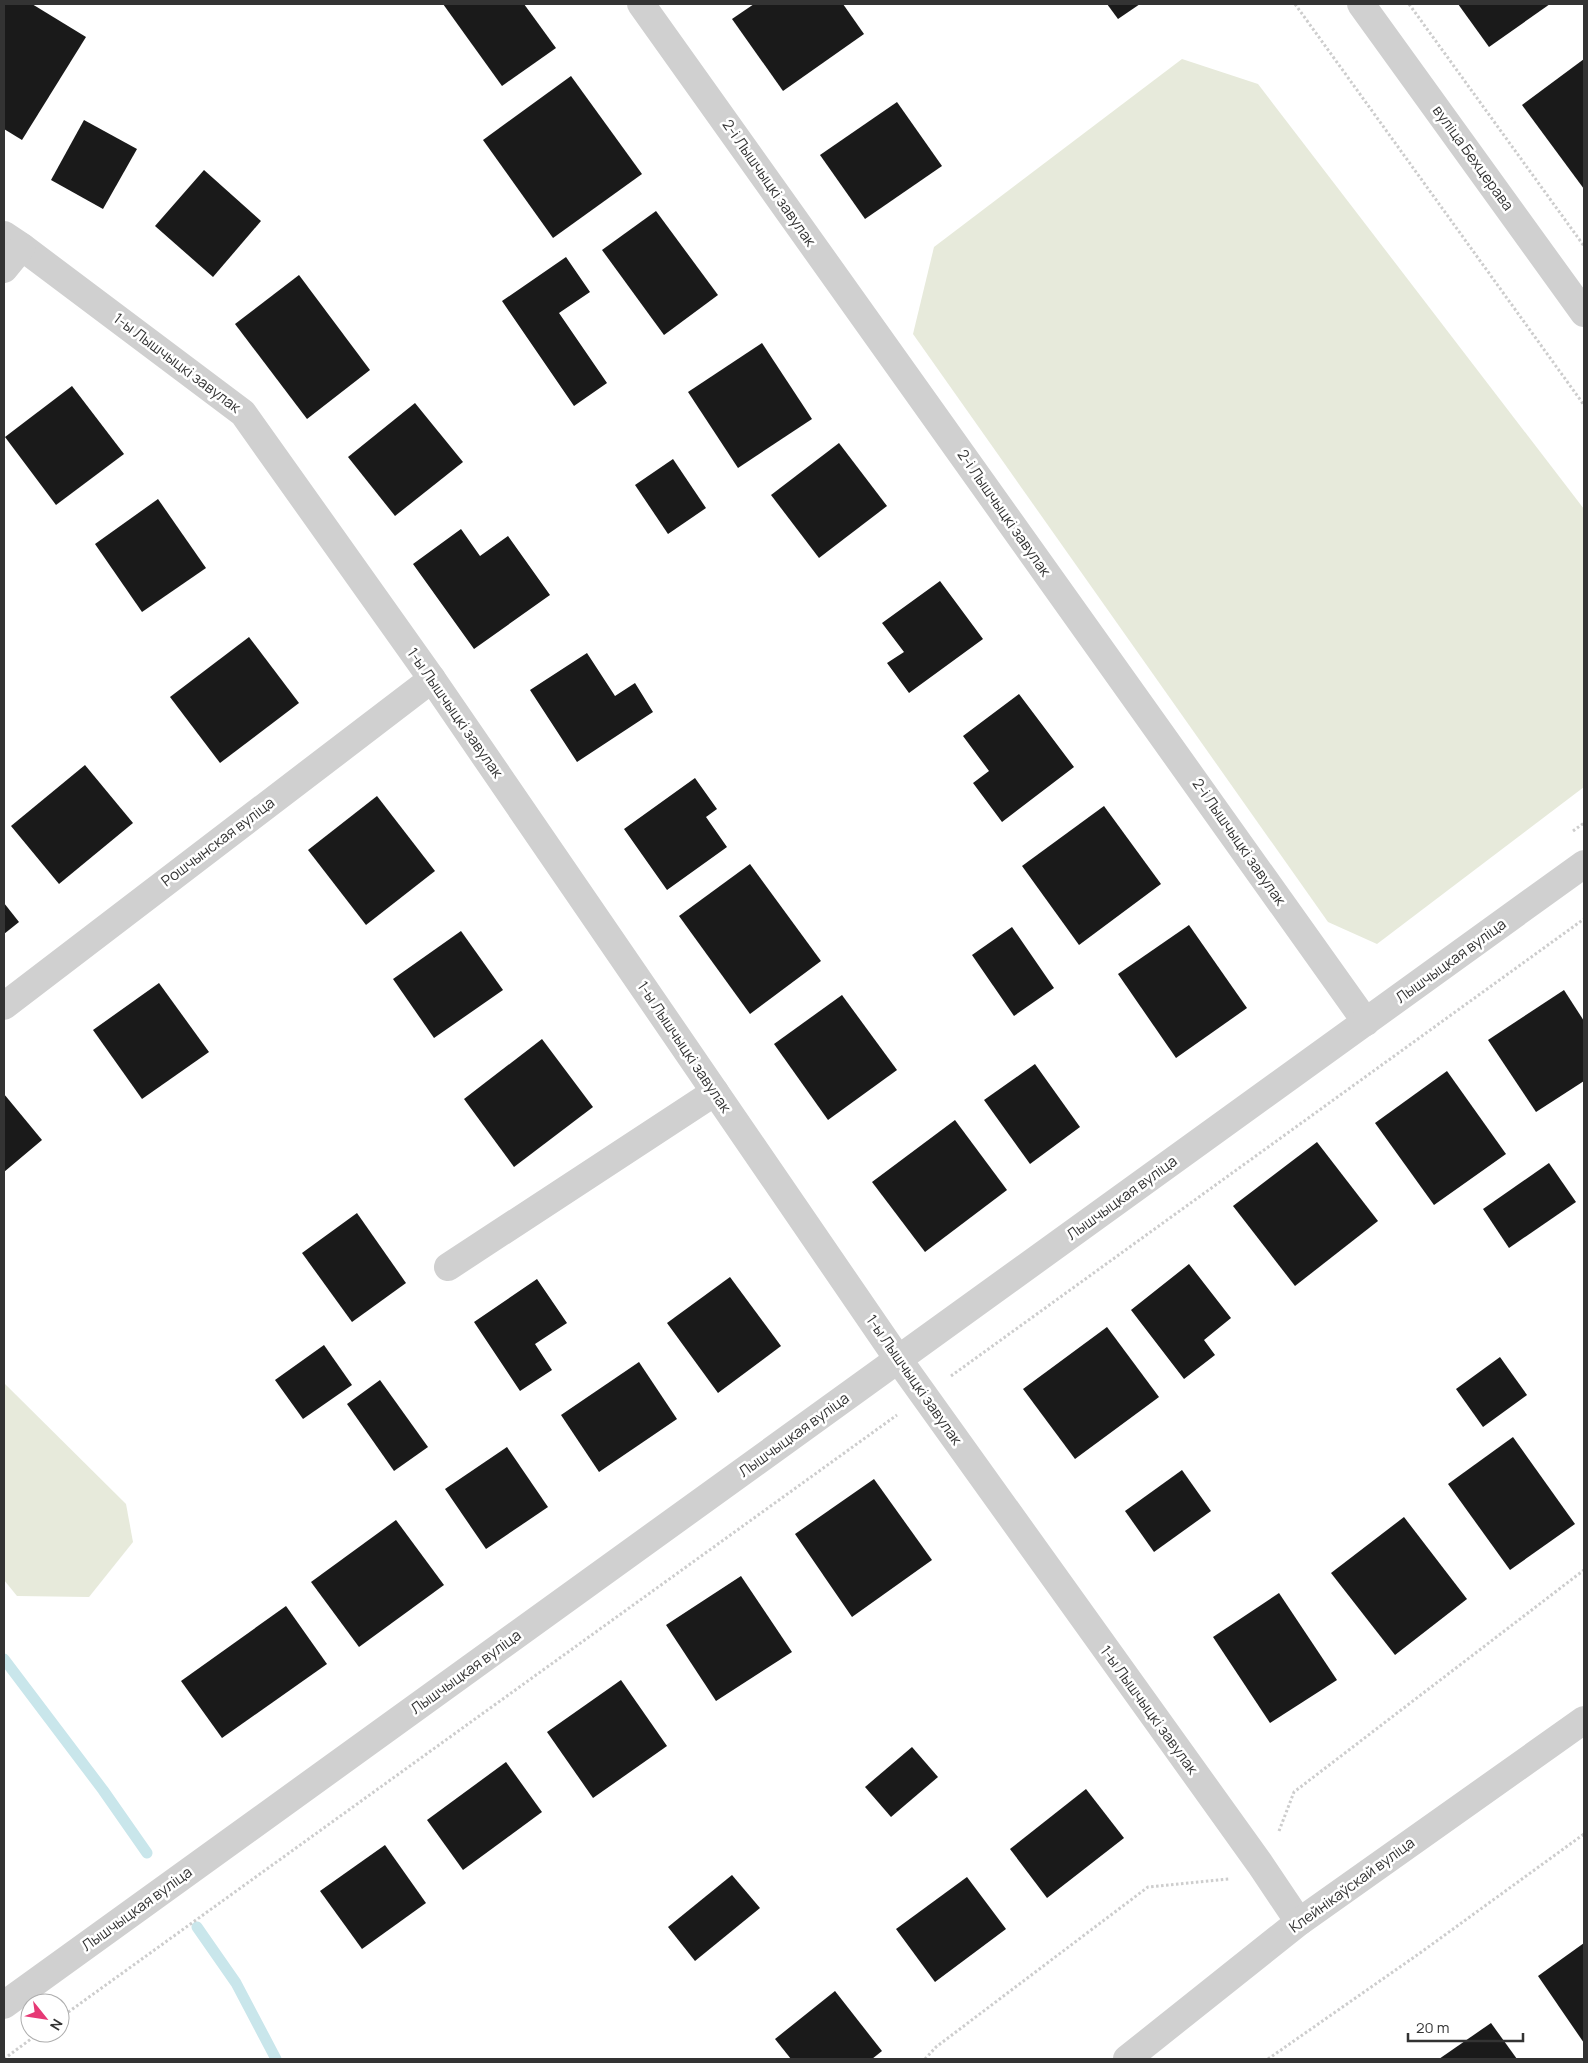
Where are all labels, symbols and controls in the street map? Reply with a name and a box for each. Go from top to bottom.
street label: вуліца Бехцерава [1428,101,1519,215]
street label: 2-і Лышчыцкі завулак [718,115,822,251]
street label: 1-ы Лышчыцкі завулак [109,308,246,418]
street label: 2-і Лышчыцкі завулак [953,445,1057,581]
street label: 1-ы Лышчыцкі завулак [402,643,509,782]
street label: 2-і Лышчыцкі завулак [1188,774,1292,910]
street label: Рошчынская вуліца [157,792,279,891]
street label: Лышчыцкая вуліца [1391,913,1510,1008]
street label: 1-ы Лышчыцкі завулак [633,977,737,1117]
street label: Лышчыцкая вуліца [1062,1150,1181,1245]
street label: 1-ы Лышчыцкі завулак [861,1310,968,1449]
street label: Лышчыцкая вуліца [734,1387,853,1482]
street label: Лышчыцкая вуліца [406,1624,525,1719]
street label: 1-ы Лышчыцкі завулак [1095,1641,1204,1779]
street label: Клейнікаўскай вуліца [1285,1832,1419,1937]
street label: Лышчыцкая вуліца [77,1861,196,1956]
north arrow [20,1993,70,2043]
scale bar [1408,2010,1523,2042]
text: N [46,2016,67,2034]
text: 20 m [1416,2017,1449,2038]

